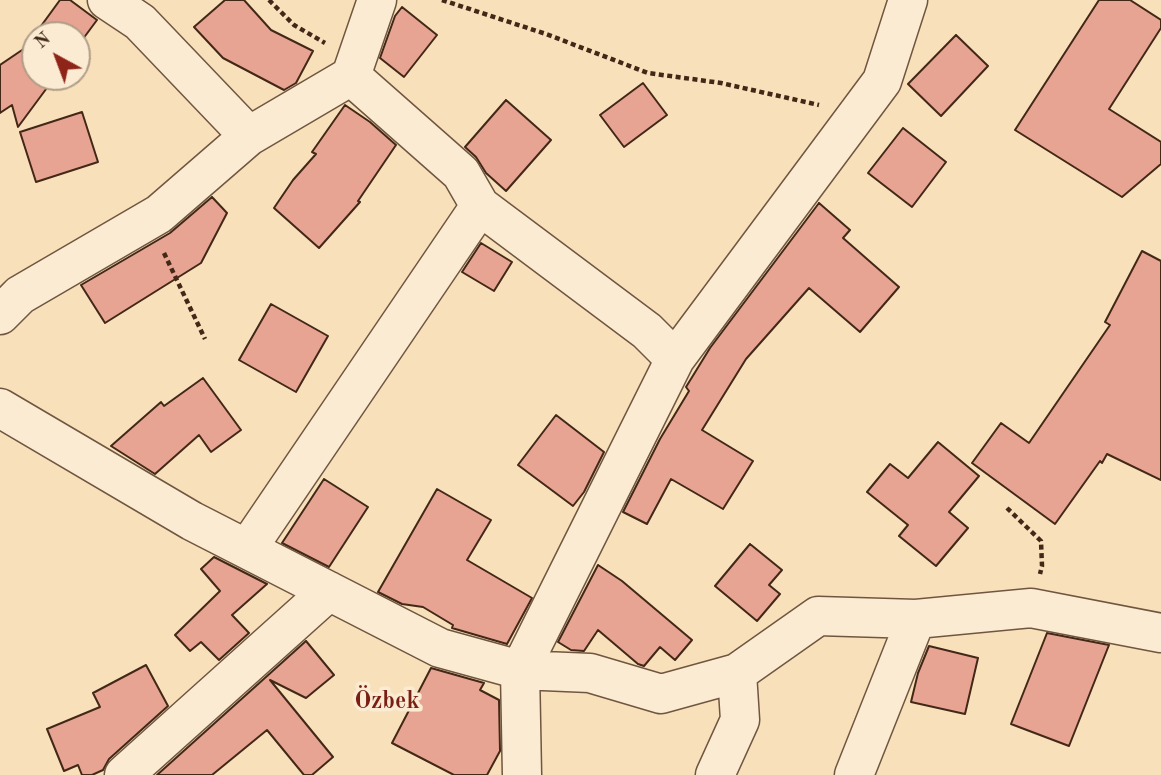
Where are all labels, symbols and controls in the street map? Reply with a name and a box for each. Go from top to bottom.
north arrow [21,21,91,91]
text: N [31,29,55,53]
district label: Özbek [354,688,420,716]

